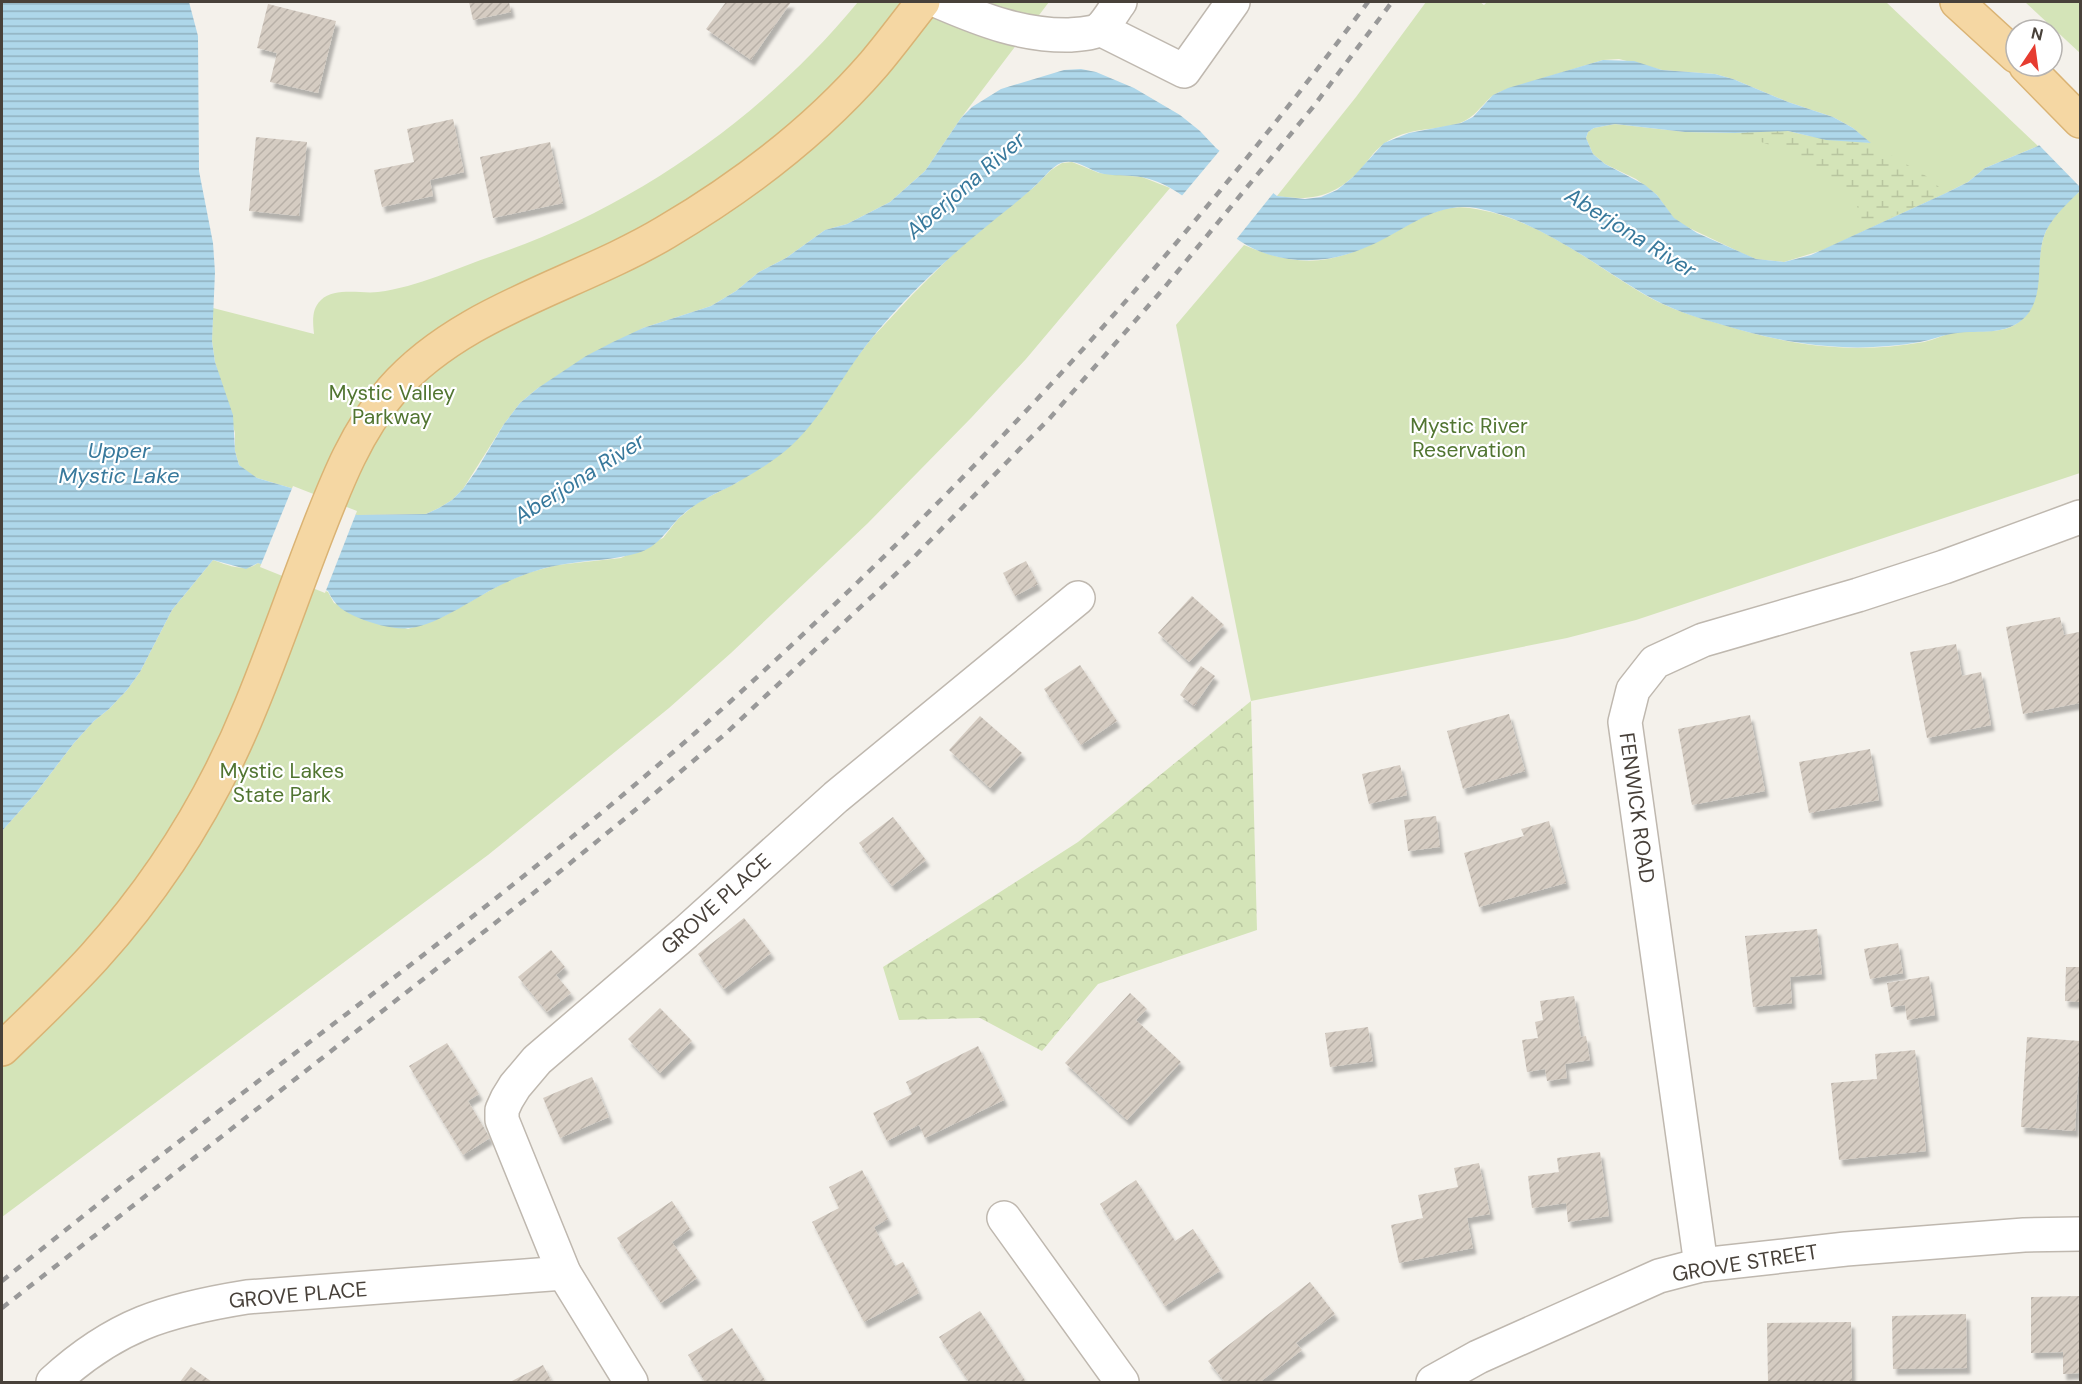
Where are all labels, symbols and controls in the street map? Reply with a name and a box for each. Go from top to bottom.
north arrow [2004,18,2064,78]
text: N [2029,22,2045,45]
water label: Aberjona River [899,125,1032,246]
water label: Aberjona River [1559,180,1702,285]
park label: Mystic Valley Parkway [329,379,456,431]
park label: Mystic River Reservation [1410,412,1528,464]
water label: Aberjona River [507,426,651,531]
water label: Upper Mystic Lake [59,436,179,490]
street label: FENWICK ROAD [1613,731,1661,885]
park label: Mystic Lakes State Park [220,757,344,809]
street label: GROVE PLACE [655,847,777,961]
street label: GROVE STREET [1670,1238,1820,1288]
street label: GROVE PLACE [228,1275,368,1315]

